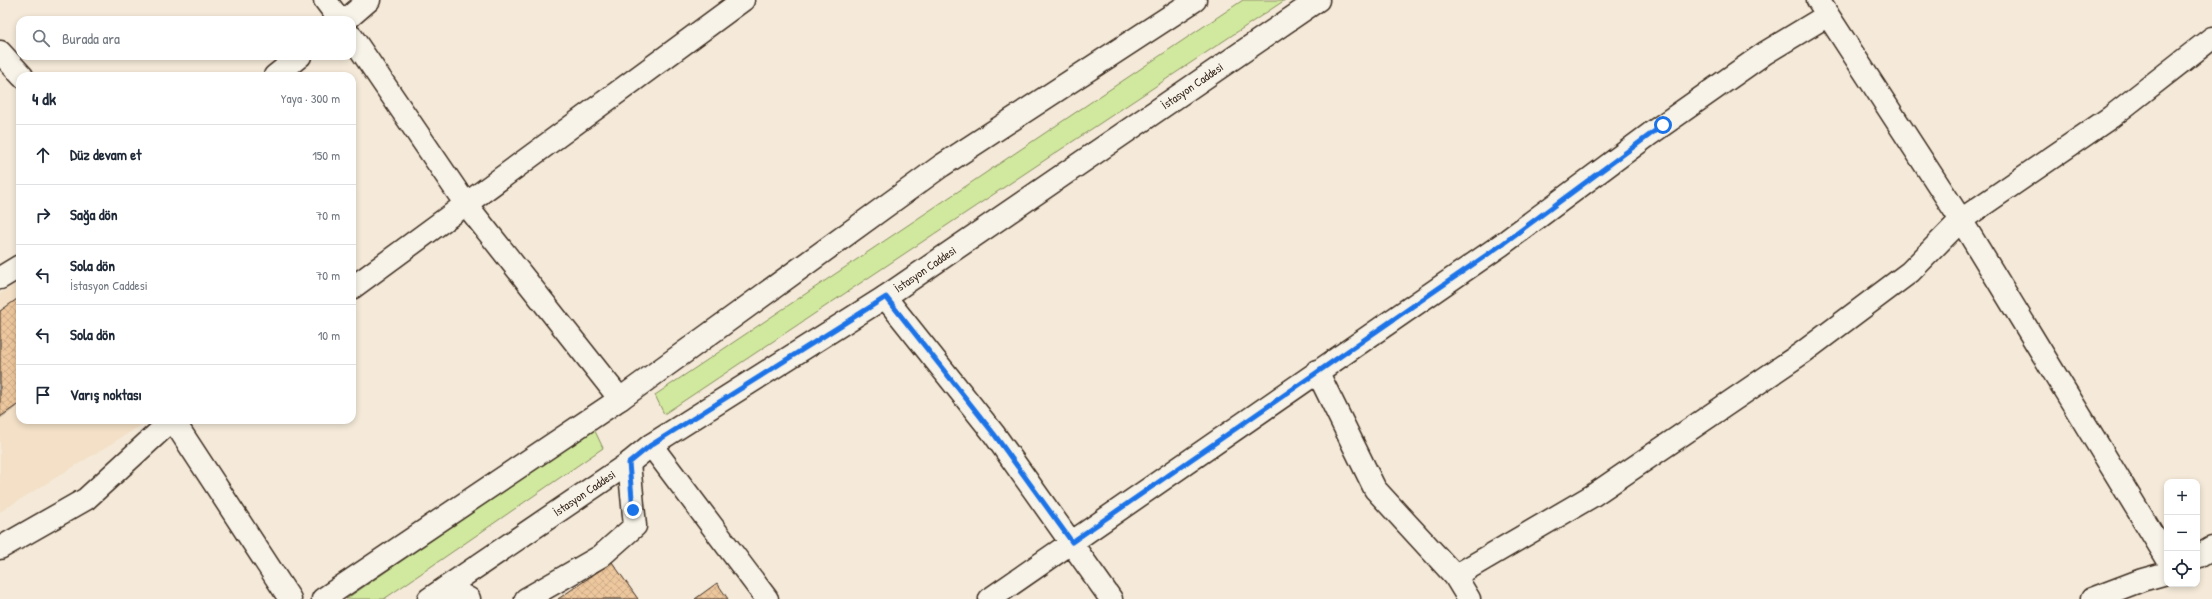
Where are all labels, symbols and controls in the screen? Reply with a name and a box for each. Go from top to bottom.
search box [16,16,356,60]
icon: search [30,27,52,49]
text: Burada ara [62,28,120,49]
street label: İstasyon Caddesi [1158,58,1227,113]
text: 4 dk [32,87,56,110]
text: Yaya · 300 m [281,89,340,107]
route start [1654,116,1672,134]
icon: ahead [32,144,54,166]
text: Düz devam et [70,144,141,165]
text: 150 m [312,146,340,164]
icon: right [32,204,54,226]
text: Sağa dön [70,204,117,225]
text: 70 m [316,206,340,224]
street label: İstasyon Caddesi [891,242,959,296]
text: Sola dön [70,255,115,276]
icon: left [32,264,54,286]
text: 70 m [316,266,340,284]
text: İstasyon Caddesi [70,276,148,294]
icon: left [32,324,54,346]
text: Sola dön [70,324,115,345]
text: 10 m [318,326,340,344]
icon: arrive [32,384,54,406]
text: Varış noktası [70,384,142,405]
street label: İstasyon Caddesi [550,466,619,520]
map controls [2164,479,2200,587]
button: + [2164,479,2200,515]
route end [624,501,642,519]
button: − [2164,515,2200,551]
button: locate [2164,551,2200,587]

